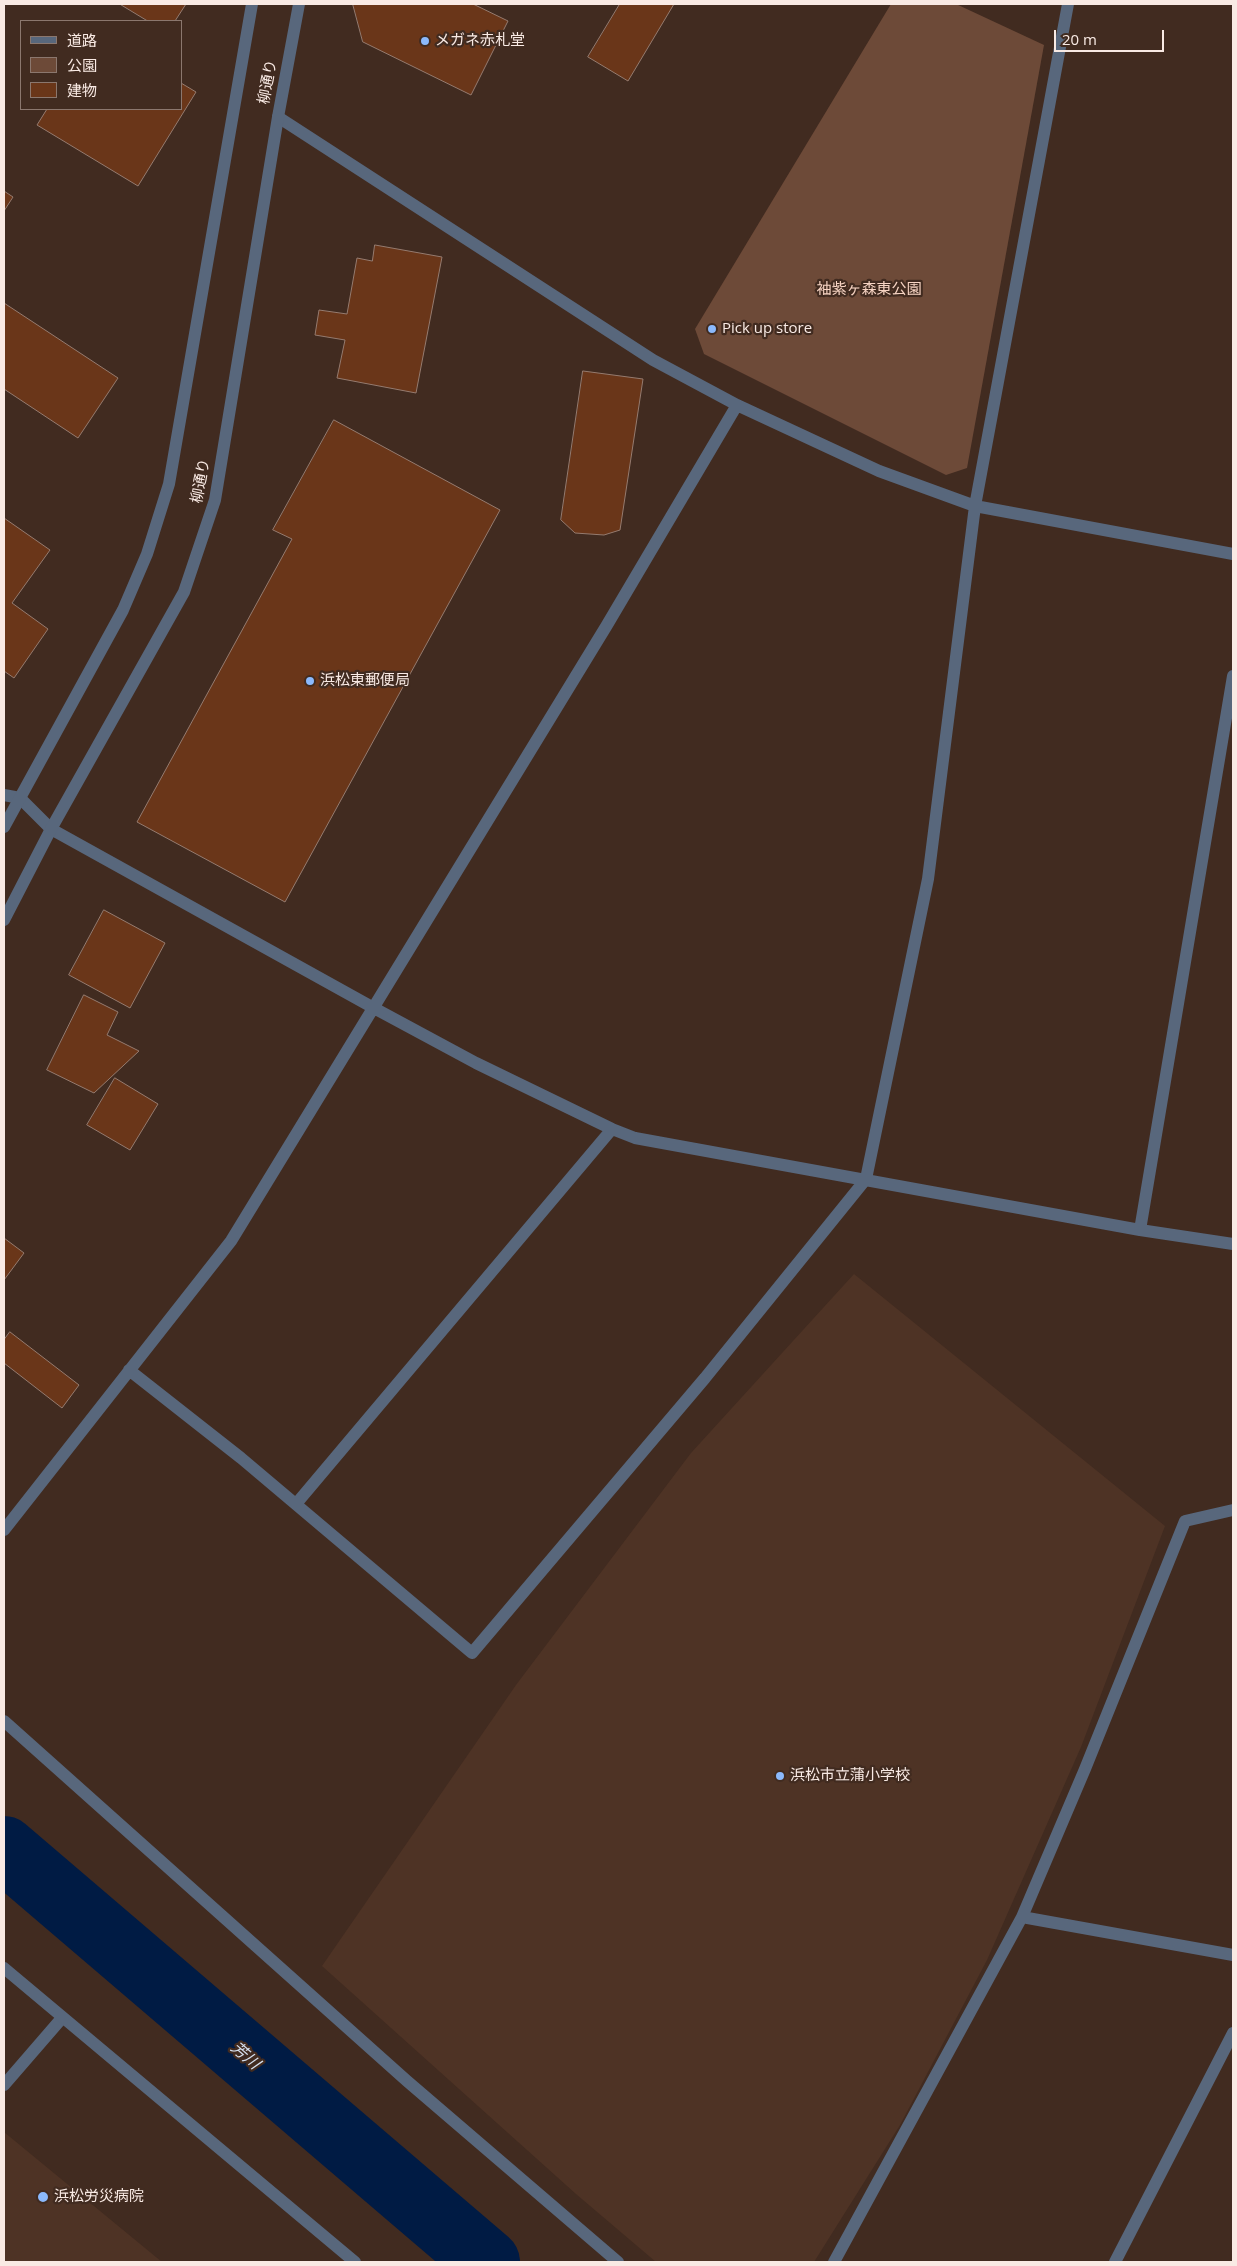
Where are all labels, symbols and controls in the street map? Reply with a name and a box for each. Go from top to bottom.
legend [20,20,182,110]
scale bar [1057,20,1167,52]
text: 20 m [1062,29,1097,49]
text: 道路 [67,30,97,50]
place label: メガネ赤札堂 [435,32,525,50]
marker: メガネ赤札堂 [419,35,431,47]
text: 公園 [67,55,97,75]
street label: 柳通り [255,58,281,106]
text: 建物 [67,80,97,100]
park label: 袖紫ヶ森東公園 [817,281,921,299]
place label: Pick up store [722,320,812,338]
marker: Pick up store [706,323,718,335]
street label: 柳通り [188,457,214,505]
place label: 浜松東郵便局 [320,672,410,690]
marker: 浜松東郵便局 [304,675,316,687]
place label: 浜松市立蒲小学校 [790,1767,910,1785]
marker: 浜松市立蒲小学校 [774,1770,786,1782]
water label: 芳川 [227,2038,263,2074]
place label: 浜松労災病院 [54,2188,144,2206]
marker: 浜松労災病院 [36,2190,50,2204]

